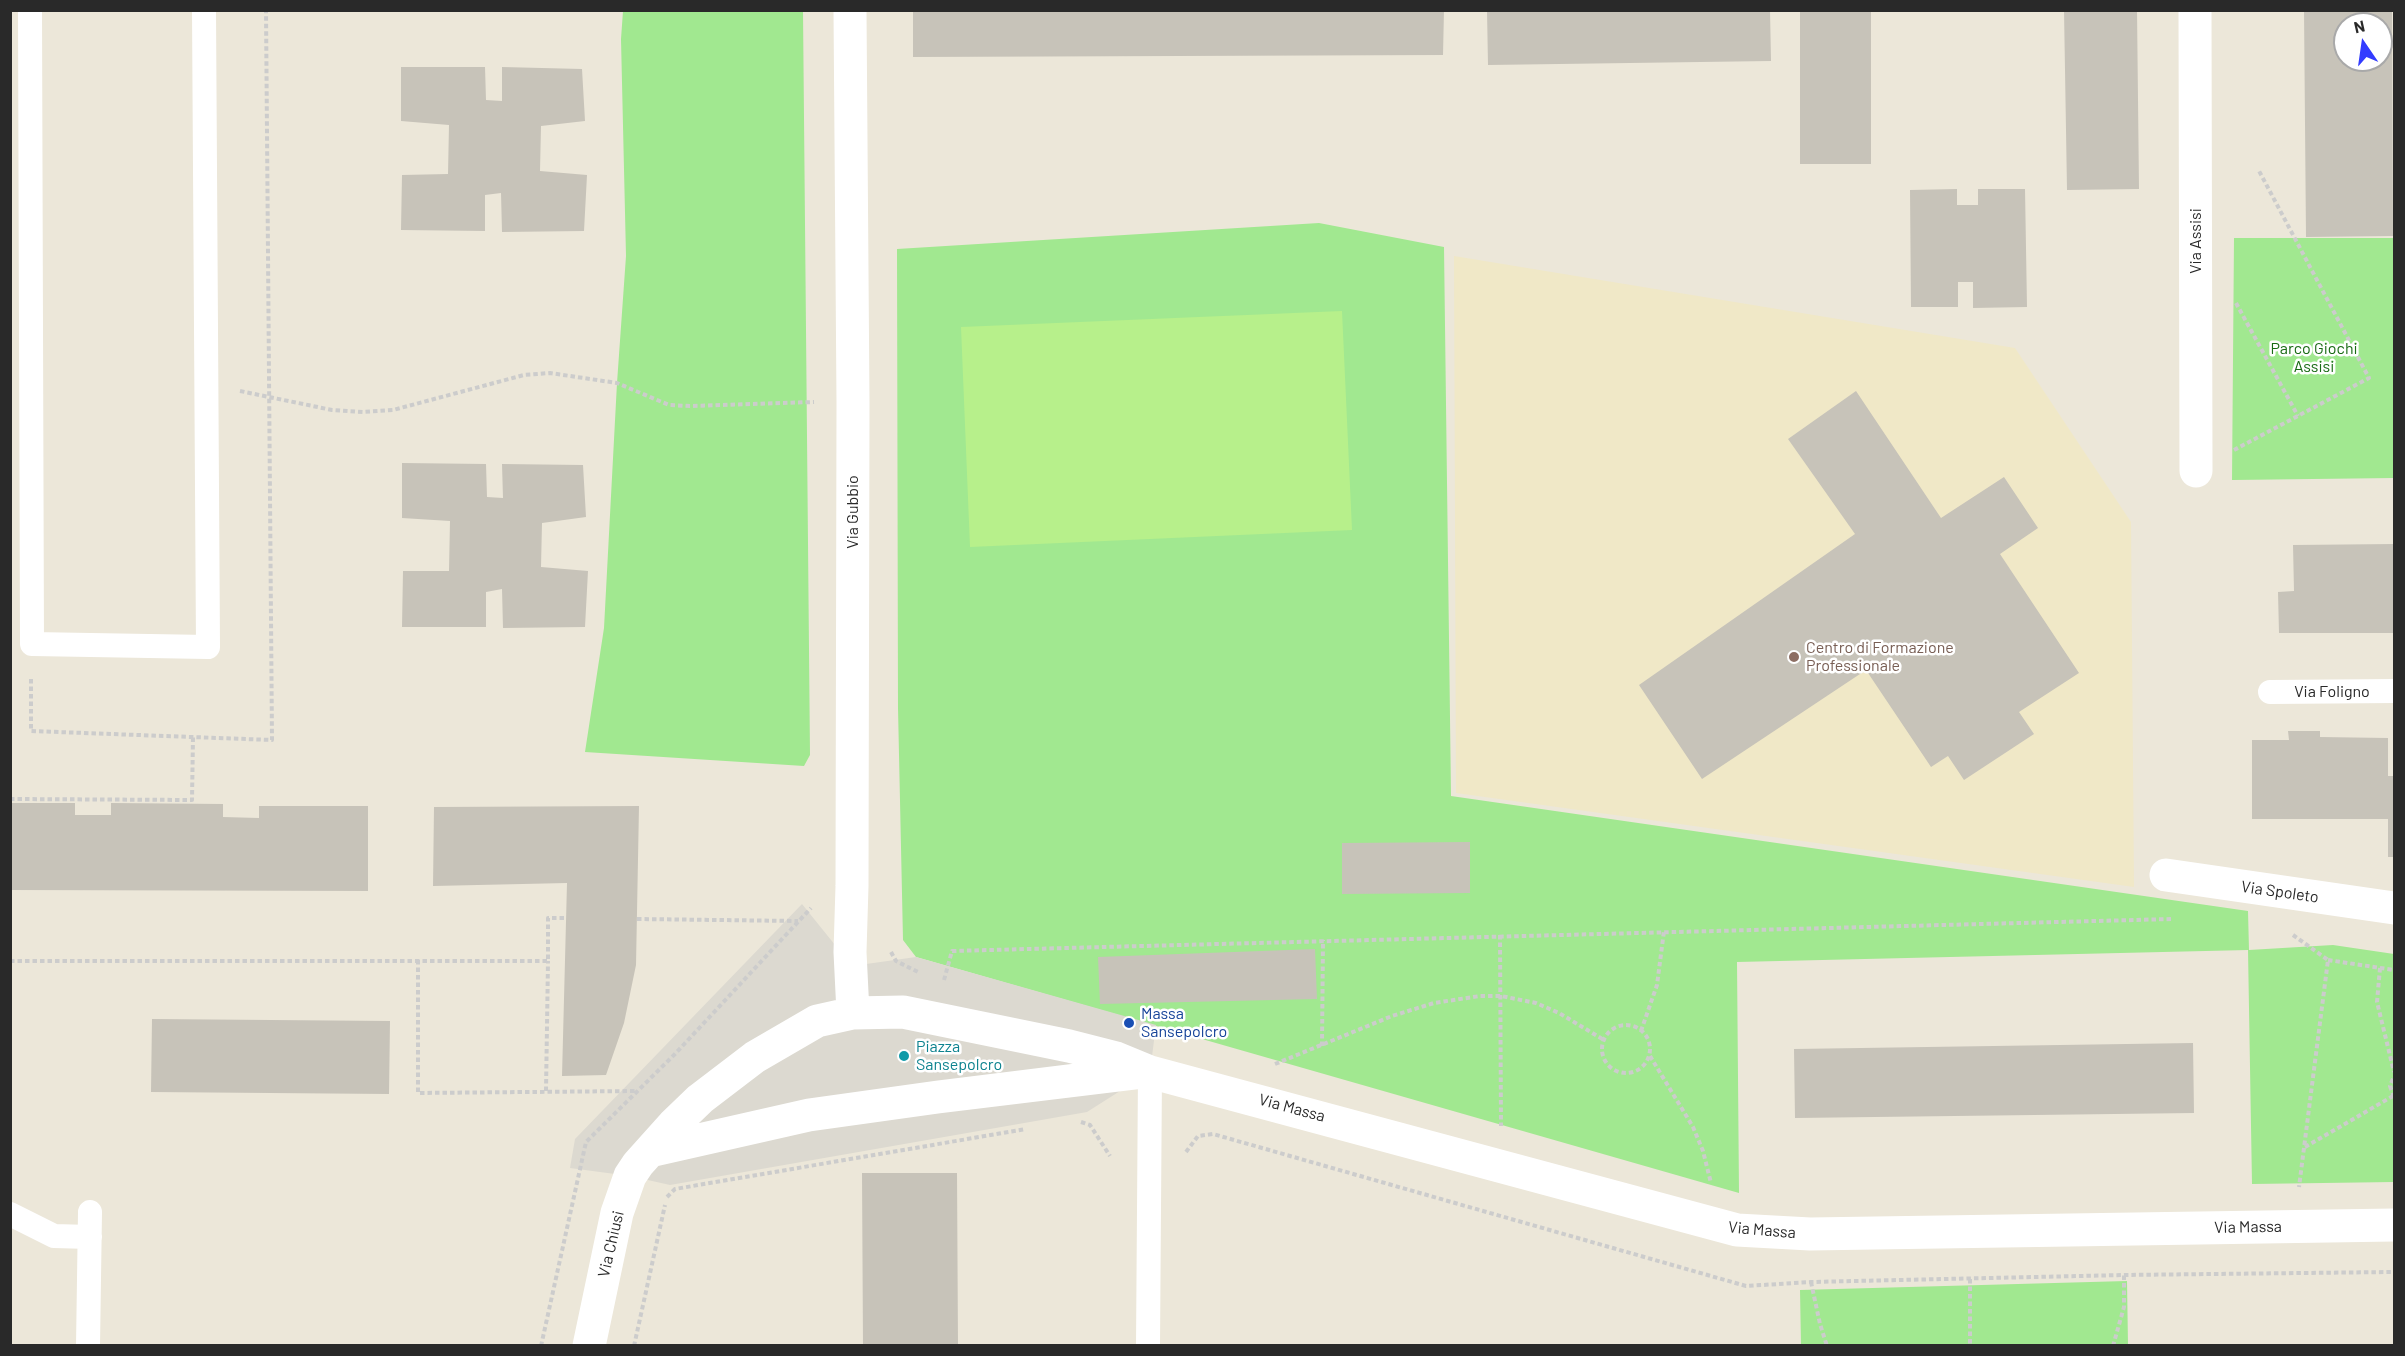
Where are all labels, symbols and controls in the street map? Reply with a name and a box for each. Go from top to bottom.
north arrow [2333,12,2393,72]
text: N [2352,15,2367,36]
street label: Via Assisi [2186,208,2206,274]
park label: Parco Giochi Assisi [2270,339,2358,377]
street label: Via Gubbio [843,475,863,549]
place label: Centro di Formazione Professionale [1806,638,1954,676]
marker: Centro di Formazione Professionale [1787,650,1801,664]
street label: Via Foligno [2294,682,2370,702]
street label: Via Spoleto [2240,877,2320,907]
place label: Massa Sansepolcro [1141,1004,1227,1042]
marker: Massa Sansepolcro [1122,1016,1136,1030]
place label: Piazza Sansepolcro [916,1037,1002,1075]
marker: Piazza Sansepolcro [897,1049,911,1063]
street label: Via Massa [1257,1090,1327,1126]
street label: Via Chiusi [594,1209,628,1279]
street label: Via Massa [1727,1217,1797,1243]
street label: Via Massa [2214,1217,2282,1237]

